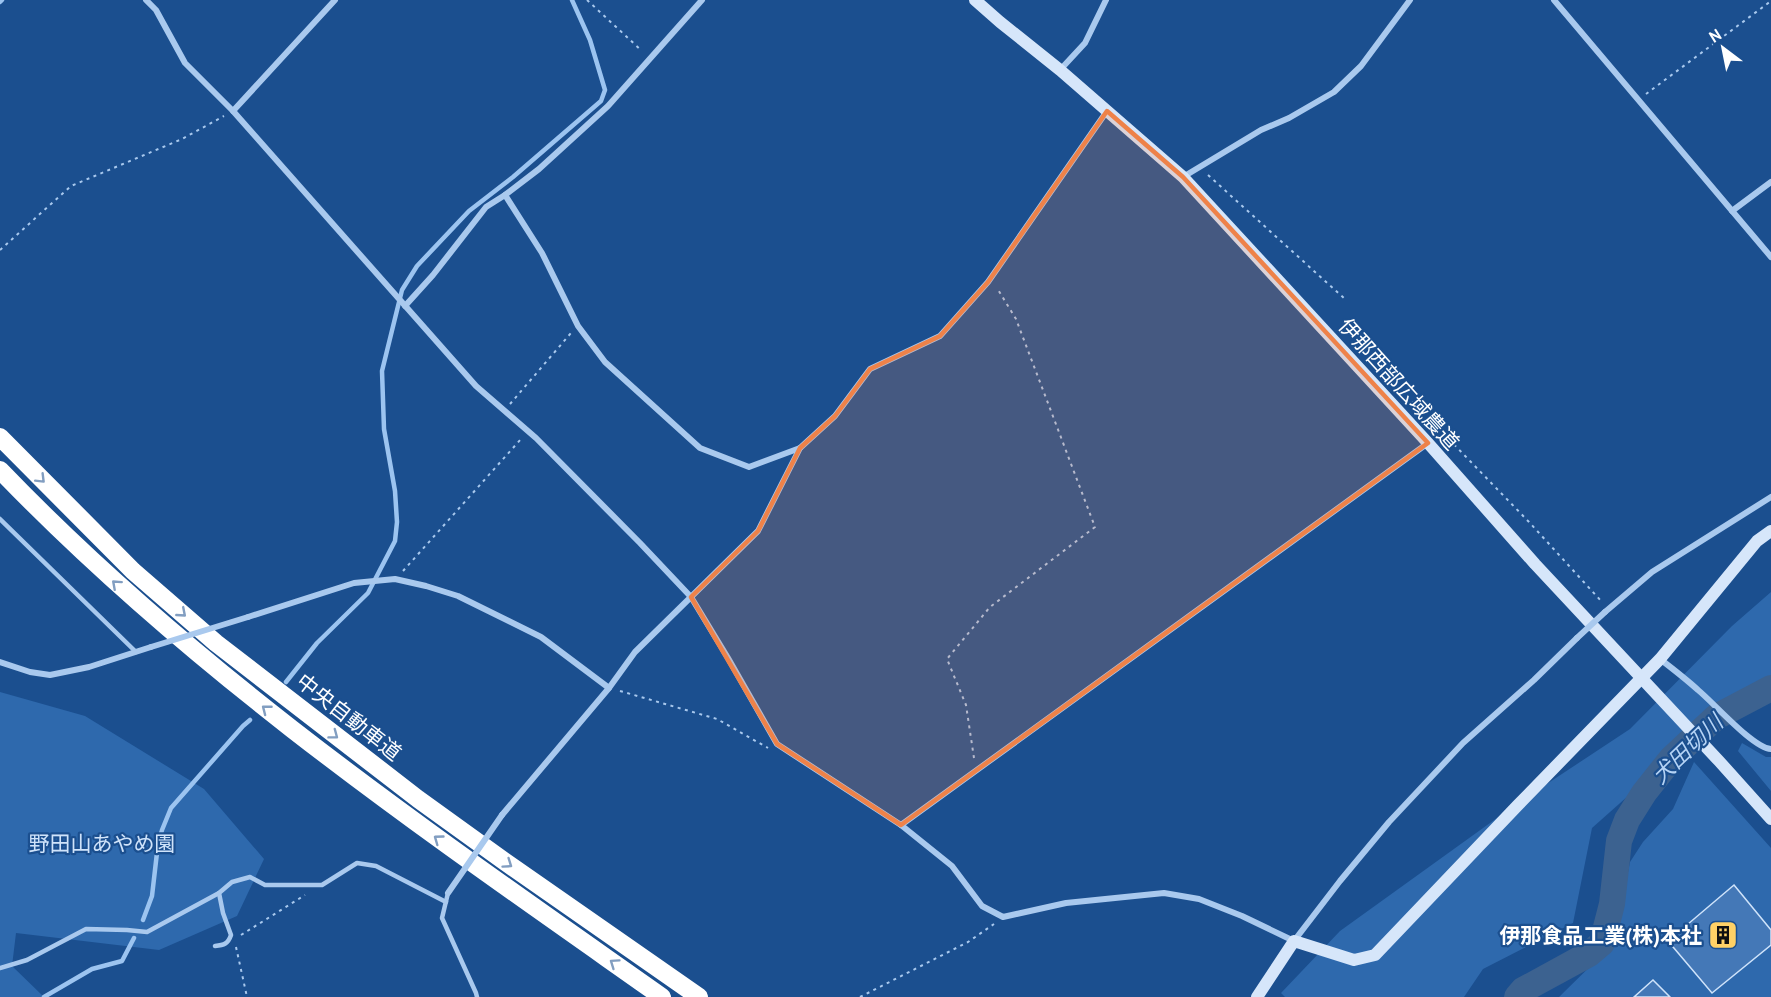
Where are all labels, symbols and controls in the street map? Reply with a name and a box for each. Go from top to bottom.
north arrow [1693,18,1753,78]
text: N [1705,24,1725,47]
street label: 伊那西部広域農道 [1333,313,1465,455]
one-way arrow [34,472,45,482]
one-way arrow [112,580,123,591]
one-way arrow [175,606,186,617]
street label: 中央自動車道 [291,668,407,766]
one-way arrow [261,705,272,716]
water label: 犬田切川 [1646,707,1730,790]
one-way arrow [328,728,339,739]
park label: 野田山あやめ園 [29,830,176,857]
one-way arrow [433,835,444,846]
one-way arrow [501,857,512,868]
building icon: 伊那食品工業(株)本社 [1707,919,1739,951]
place label: 伊那食品工業(株)本社 [1499,922,1702,949]
one-way arrow [610,959,621,970]

